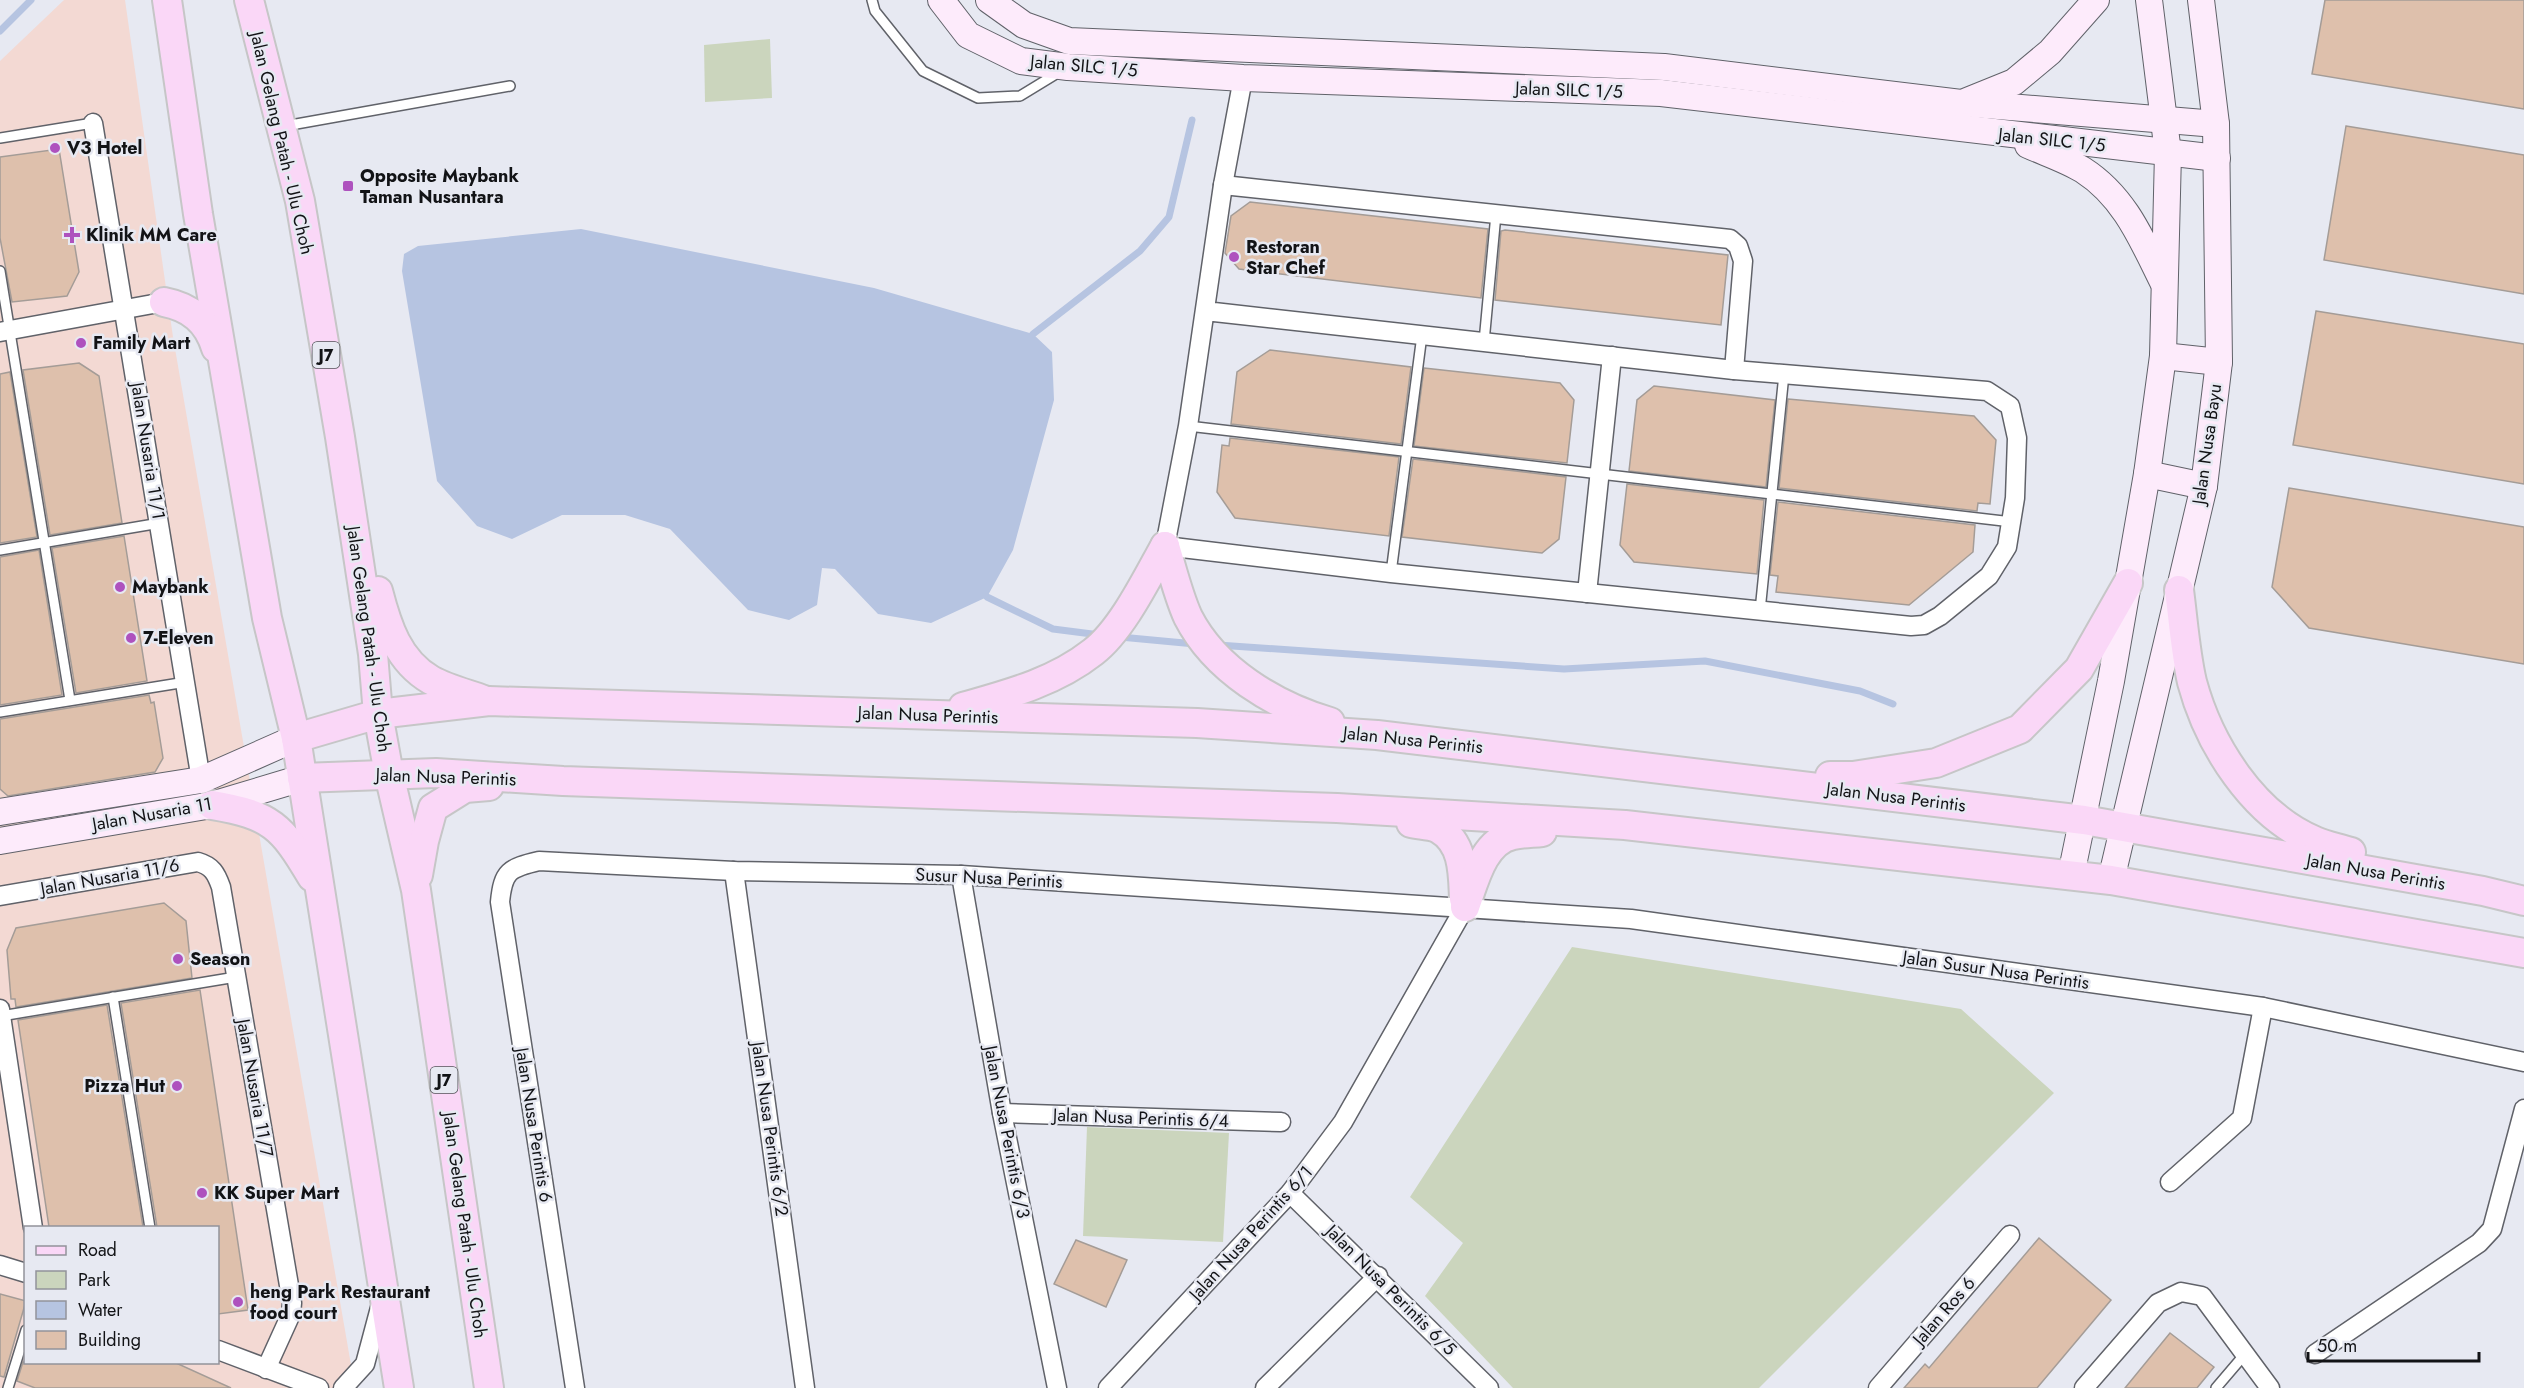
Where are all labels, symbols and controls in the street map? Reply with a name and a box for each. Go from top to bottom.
street label: Jalan Gelang Patah - Ulu Choh [243,27,320,257]
street label: Jalan SILC 1/5 [1027,48,1139,84]
street label: Jalan SILC 1/5 [1513,75,1623,105]
street label: Jalan SILC 1/5 [1995,121,2107,159]
place label: V3 Hotel [66,135,142,161]
marker: V3 Hotel [48,141,62,155]
place label: Opposite Maybank Taman Nusantara [360,163,519,210]
marker: Opposite Maybank Taman Nusantara [341,179,355,193]
place label: Klinik MM Care [86,222,217,248]
marker: Klinik MM Care [63,226,81,244]
place label: Restoran Star Chef [1246,234,1326,281]
marker: Restoran Star Chef [1227,250,1241,264]
place label: Family Mart [93,330,191,356]
marker: Family Mart [74,336,88,350]
road number: J7 [312,342,340,368]
street label: Jalan Nusaria 11/1 [124,379,172,521]
street label: Jalan Nusa Bayu [2185,382,2228,508]
street label: Jalan Gelang Patah - Ulu Choh [340,522,398,754]
place label: Maybank [132,574,209,600]
marker: Maybank [113,580,127,594]
place label: 7-Eleven [143,625,214,651]
marker: 7-Eleven [124,631,138,645]
street label: Jalan Nusa Perintis [855,699,999,730]
street label: Jalan Nusa Perintis [1340,720,1484,760]
street label: Jalan Nusa Perintis [373,761,517,792]
street label: Jalan Nusa Perintis [1823,775,1967,818]
street label: Jalan Nusaria 11 [88,791,214,838]
street label: Jalan Nusa Perintis [2303,847,2447,897]
street label: Jalan Nusaria 11/6 [36,852,182,902]
street label: Susur Nusa Perintis [915,861,1063,895]
street label: Jalan Susur Nusa Perintis [1899,944,2091,996]
place label: Season [190,946,250,972]
marker: Season [171,952,185,966]
street label: Jalan Nusaria 11/7 [230,1015,280,1160]
street label: Jalan Nusa Perintis 6/2 [745,1038,795,1218]
street label: Jalan Nusa Perintis 6/3 [977,1041,1037,1221]
street label: Jalan Nusa Perintis 6 [509,1044,559,1204]
road number: J7 [430,1067,458,1093]
place label: Pizza Hut [84,1073,165,1099]
marker: Pizza Hut [170,1079,184,1093]
street label: Jalan Nusa Perintis 6/4 [1051,1102,1229,1134]
street label: Jalan Gelang Patah - Ulu Choh [436,1108,494,1340]
street label: Jalan Nusa Perintis 6/1 [1182,1160,1319,1308]
place label: KK Super Mart [214,1180,340,1206]
marker: KK Super Mart [195,1186,209,1200]
street label: Jalan Nusa Perintis 6/5 [1318,1217,1462,1361]
legend [24,1226,219,1364]
text: Road [78,1237,117,1263]
text: Park [78,1267,110,1293]
street label: Jalan Ros 6 [1905,1271,1981,1353]
place label: heng Park Restaurant food court [250,1279,430,1326]
marker: heng Park Restaurant food court [231,1295,245,1309]
text: Water [78,1297,123,1323]
scale bar [2308,1325,2479,1363]
text: Building [78,1327,141,1353]
text: 50 m [2317,1333,2357,1359]

